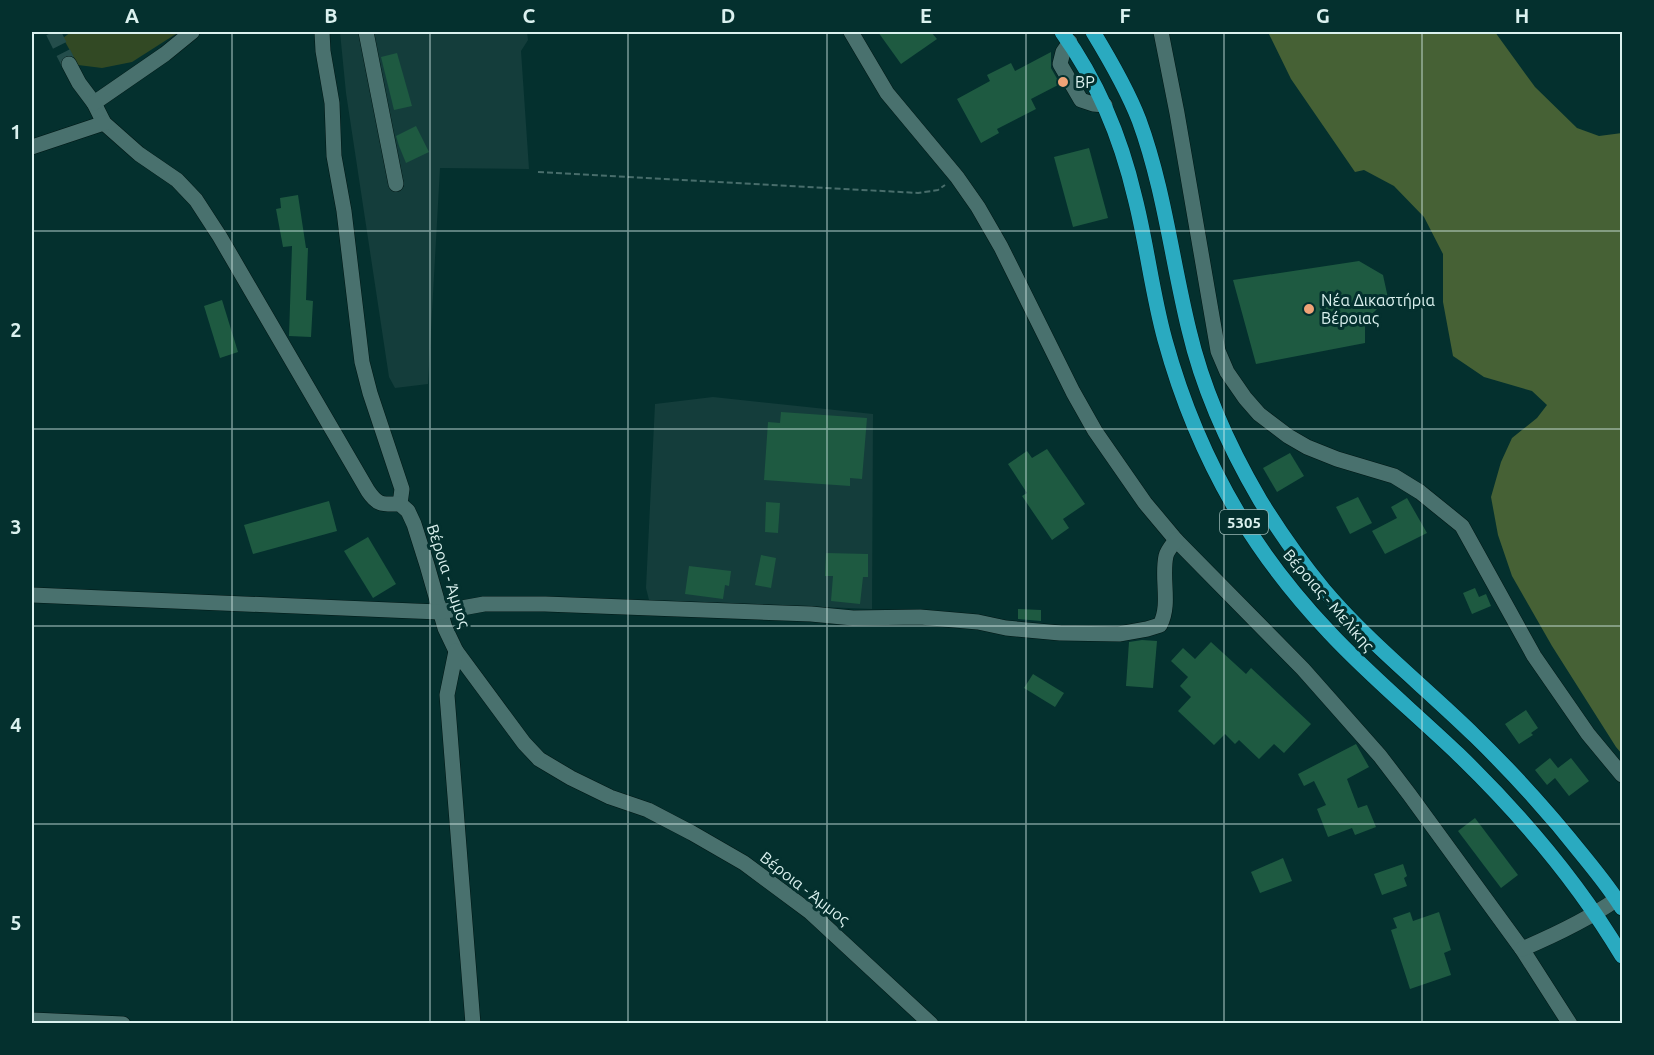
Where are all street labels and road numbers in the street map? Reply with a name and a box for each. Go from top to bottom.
road number: 5305 [1220,510,1268,534]
street label: Βέροια - Άμμος [423,522,474,631]
street label: Βέροιας - Μελίκης [1279,545,1378,655]
street label: Βέροια - Άμμος [756,848,853,929]

